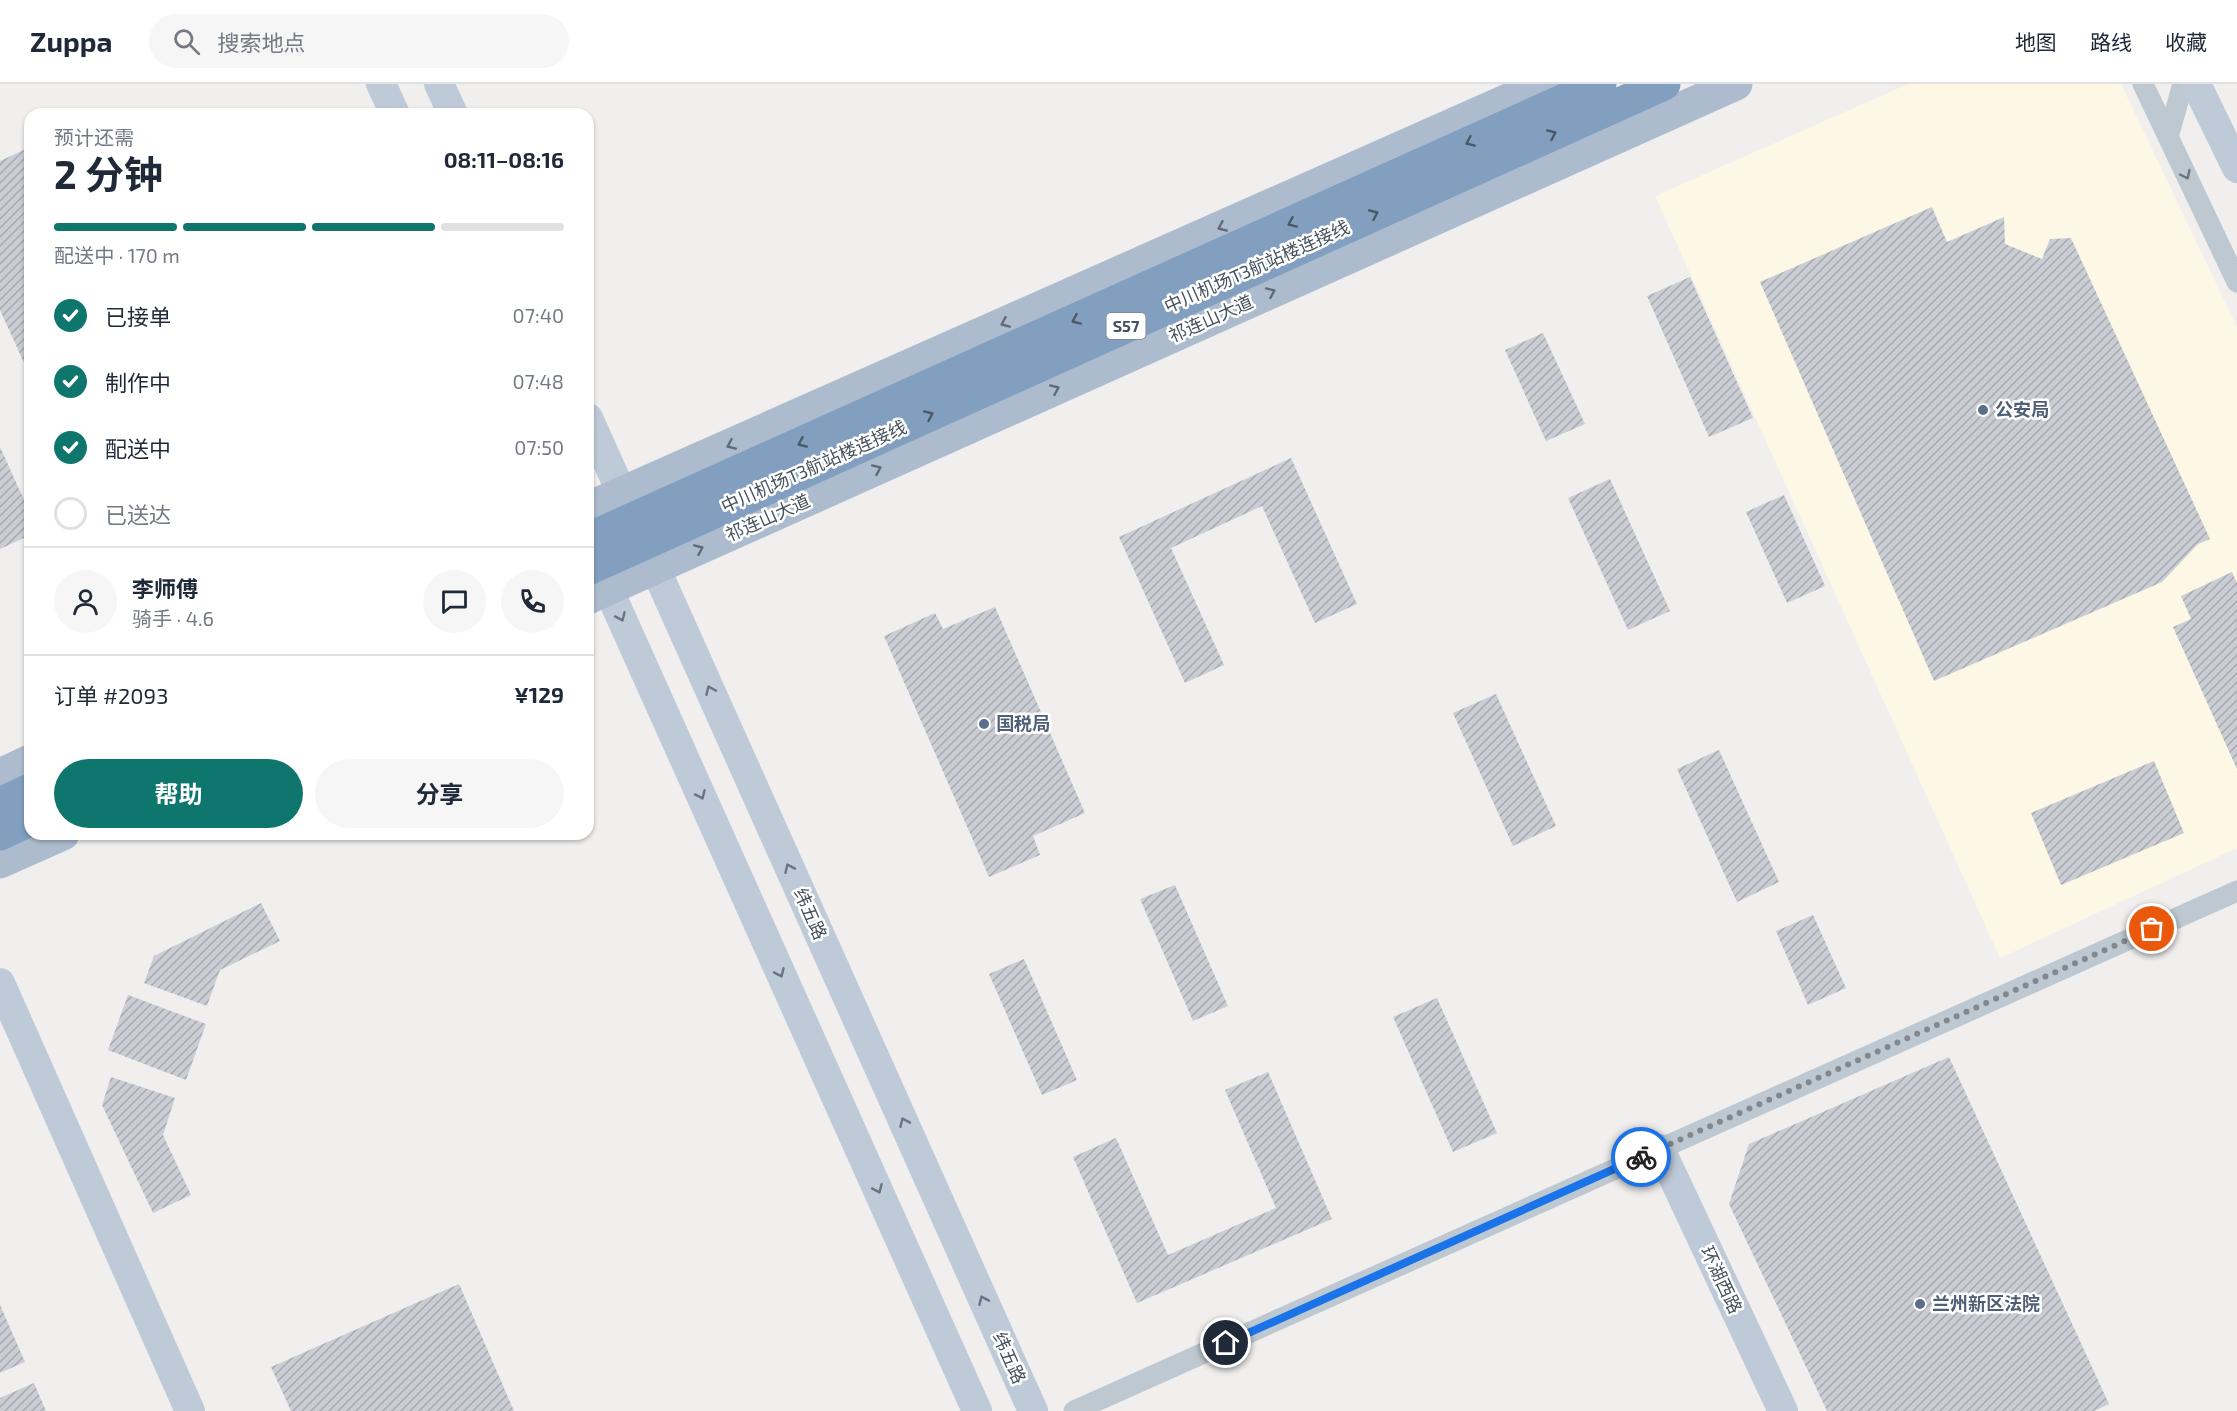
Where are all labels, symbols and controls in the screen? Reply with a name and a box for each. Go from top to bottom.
search box [149,14,569,68]
text: Zuppa [30,24,113,58]
icon: search [170,25,203,58]
text: 搜索地点 [218,29,306,55]
text: 地图 [2015,29,2057,54]
text: 路线 [2090,29,2132,54]
text: 收藏 [2165,29,2207,54]
text: 预计还需 [54,125,134,149]
one-way arrow [1546,130,1557,142]
one-way arrow [1465,135,1476,147]
text: 08:11–08:16 [444,146,564,172]
text: 2 分钟 [54,150,163,197]
one-way arrow [2179,168,2191,179]
one-way arrow [1368,210,1379,222]
street label: 中川机场T3航站楼连接线 [1161,215,1353,317]
one-way arrow [1287,215,1298,227]
one-way arrow [1217,220,1228,232]
text: 配送中 · 170 m [54,243,180,267]
one-way arrow [1265,288,1276,300]
street label: 祁连山大道 [1165,290,1256,346]
icon: check [54,299,87,332]
text: 已接单 [105,303,171,329]
text: 07:40 [513,303,564,327]
one-way arrow [1071,312,1082,324]
road number: S57 [1106,313,1146,339]
one-way arrow [1001,316,1012,328]
icon: check [54,365,87,398]
text: 制作中 [105,369,171,395]
text: 07:48 [513,369,564,393]
one-way arrow [1048,385,1059,397]
place label: 公安局 [1995,398,2049,420]
marker: 公安局 [1976,403,1990,417]
one-way arrow [922,411,933,423]
street label: 中川机场T3航站楼连接线 [718,415,910,517]
icon: check [54,431,87,464]
text: 配送中 [105,435,171,461]
text: 07:50 [514,435,564,459]
one-way arrow [798,436,809,448]
one-way arrow [727,437,738,449]
one-way arrow [870,464,881,476]
street label: 祁连山大道 [722,489,813,545]
text: 已送达 [105,501,171,527]
one-way arrow [692,544,703,556]
button: person [54,570,117,633]
button: chat [423,570,486,633]
button: phone [501,570,564,633]
text: 李师傅 [132,575,198,601]
text: 骑手 · 4.6 [132,606,214,630]
one-way arrow [613,610,625,621]
text: ¥129 [514,681,564,707]
text: 订单 #2093 [54,682,168,708]
one-way arrow [705,685,717,696]
place label: 国税局 [996,712,1050,734]
marker: 国税局 [977,717,991,731]
button: 帮助 [54,759,303,828]
button: 分享 [315,759,564,828]
one-way arrow [693,788,705,799]
one-way arrow [785,863,797,874]
street label: 纬五路 [790,884,832,943]
pin [2126,903,2177,954]
icon: bag [2135,912,2168,945]
one-way arrow [773,966,785,977]
one-way arrow [899,1118,911,1129]
courier [1611,1127,1671,1187]
icon: bike [1625,1141,1658,1174]
one-way arrow [870,1182,882,1193]
street label: 环湖西路 [1697,1242,1747,1317]
place label: 兰州新区法院 [1932,1292,2040,1314]
one-way arrow [979,1296,991,1307]
marker: 兰州新区法院 [1913,1297,1927,1311]
pin [1200,1317,1251,1368]
icon: home [1209,1326,1242,1359]
street label: 纬五路 [989,1328,1031,1387]

